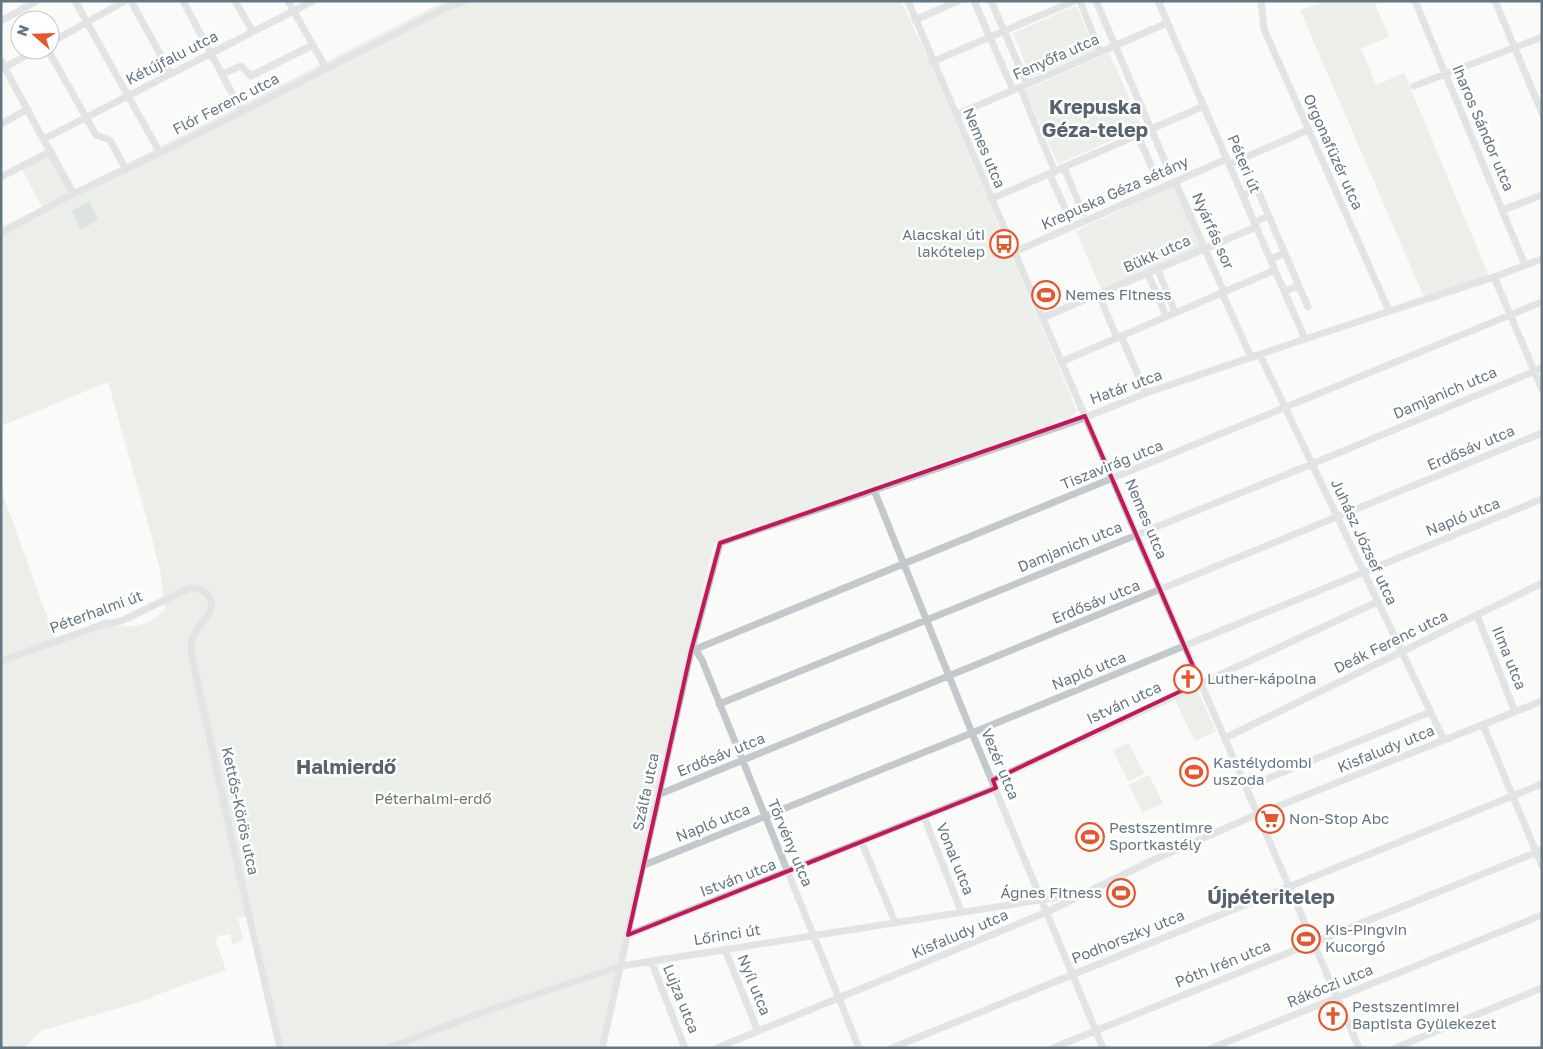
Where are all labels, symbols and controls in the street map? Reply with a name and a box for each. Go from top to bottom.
north arrow [10,10,60,60]
text: N [13,22,32,38]
street label: Kétújfalu utca [123,26,221,88]
street label: Fenyőfa utca [1010,29,1101,83]
street label: Iharos Sándor utca [1449,62,1519,194]
street label: Flór Ferenc utca [169,69,282,138]
street label: Orgonafüzér utca [1300,91,1368,212]
district label: Krepuska Géza-telep [1042,94,1148,141]
street label: Nemes utca [960,105,1010,190]
street label: Péteri út [1225,132,1265,196]
street label: Krepuska Géza sétány [1038,151,1191,233]
street label: Nyárfás sor [1189,189,1239,272]
place label: Alacskai úti lakótelep [902,225,985,260]
bus stop icon: Alacskai úti lakótelep [989,229,1019,259]
street label: Bükk utca [1120,230,1193,276]
sports icon: Nemes Fitness [1031,280,1061,310]
place label: Nemes Fitness [1065,285,1172,303]
street label: Damjanich utca [1390,362,1499,422]
street label: Határ utca [1087,365,1164,407]
street label: Erdősáv utca [1424,421,1517,474]
street label: Tiszavirág utca [1058,435,1165,493]
street label: Nemes utca [1122,476,1172,561]
street label: Juhász József utca [1328,476,1402,607]
street label: Napló utca [1423,493,1502,539]
street label: Damjanich utca [1015,517,1124,575]
street label: Erdősáv utca [1049,575,1142,627]
street label: Péterhalmi út [47,586,145,636]
street label: Deák Ferenc utca [1331,606,1451,677]
street label: Ilma utca [1489,623,1531,692]
street label: Napló utca [1049,647,1128,693]
church icon: Luther-kápolna [1173,664,1203,694]
place label: Luther-kápolna [1207,669,1316,687]
street label: István utca [1083,677,1164,727]
street label: Kisfaludy utca [1335,720,1437,776]
street label: Vezér utca [978,725,1024,802]
street label: Erdősáv utca [674,728,767,780]
street label: Kettős-Körös utca [219,745,263,876]
street label: Szálfa utca [628,751,662,832]
place label: Kastélydombi uszoda [1213,753,1312,788]
district label: Halmierdő [296,754,397,778]
sports icon: Kastélydombi uszoda [1179,757,1209,787]
park label: Péterhalmi-erdő [374,789,492,807]
street label: Törvény utca [764,796,817,889]
street label: Napló utca [673,799,752,845]
supermarket icon: Non-Stop Abc [1255,804,1285,834]
place label: Non-Stop Abc [1289,809,1389,827]
place label: Pestszentimre Sportkastély [1109,818,1213,853]
street label: Vonal utca [933,820,979,897]
sports icon: Pestszentimre Sportkastély [1075,822,1105,852]
street label: István utca [697,854,778,900]
sports icon: Ágnes Fitness [1106,878,1136,908]
place label: Ágnes Fitness [1000,883,1102,901]
district label: Újpéteritelep [1207,884,1335,908]
street label: Kisfaludy utca [909,905,1011,961]
street label: Podhorszky utca [1069,905,1187,967]
street label: Lőrinci út [692,920,762,948]
place label: Kis-Pingvin Kucorgó [1325,920,1407,955]
sports icon: Kis-Pingvin Kucorgó [1291,924,1321,954]
street label: Póth Irén utca [1172,936,1273,990]
street label: Nyíl utca [735,951,775,1018]
street label: Rákóczi utca [1284,960,1375,1010]
street label: Lujza utca [660,961,704,1036]
place label: Pestszentimrei Baptista Gyülekezet [1352,997,1497,1032]
church icon: Pestszentimrei Baptista Gyülekezet [1318,1001,1348,1031]

